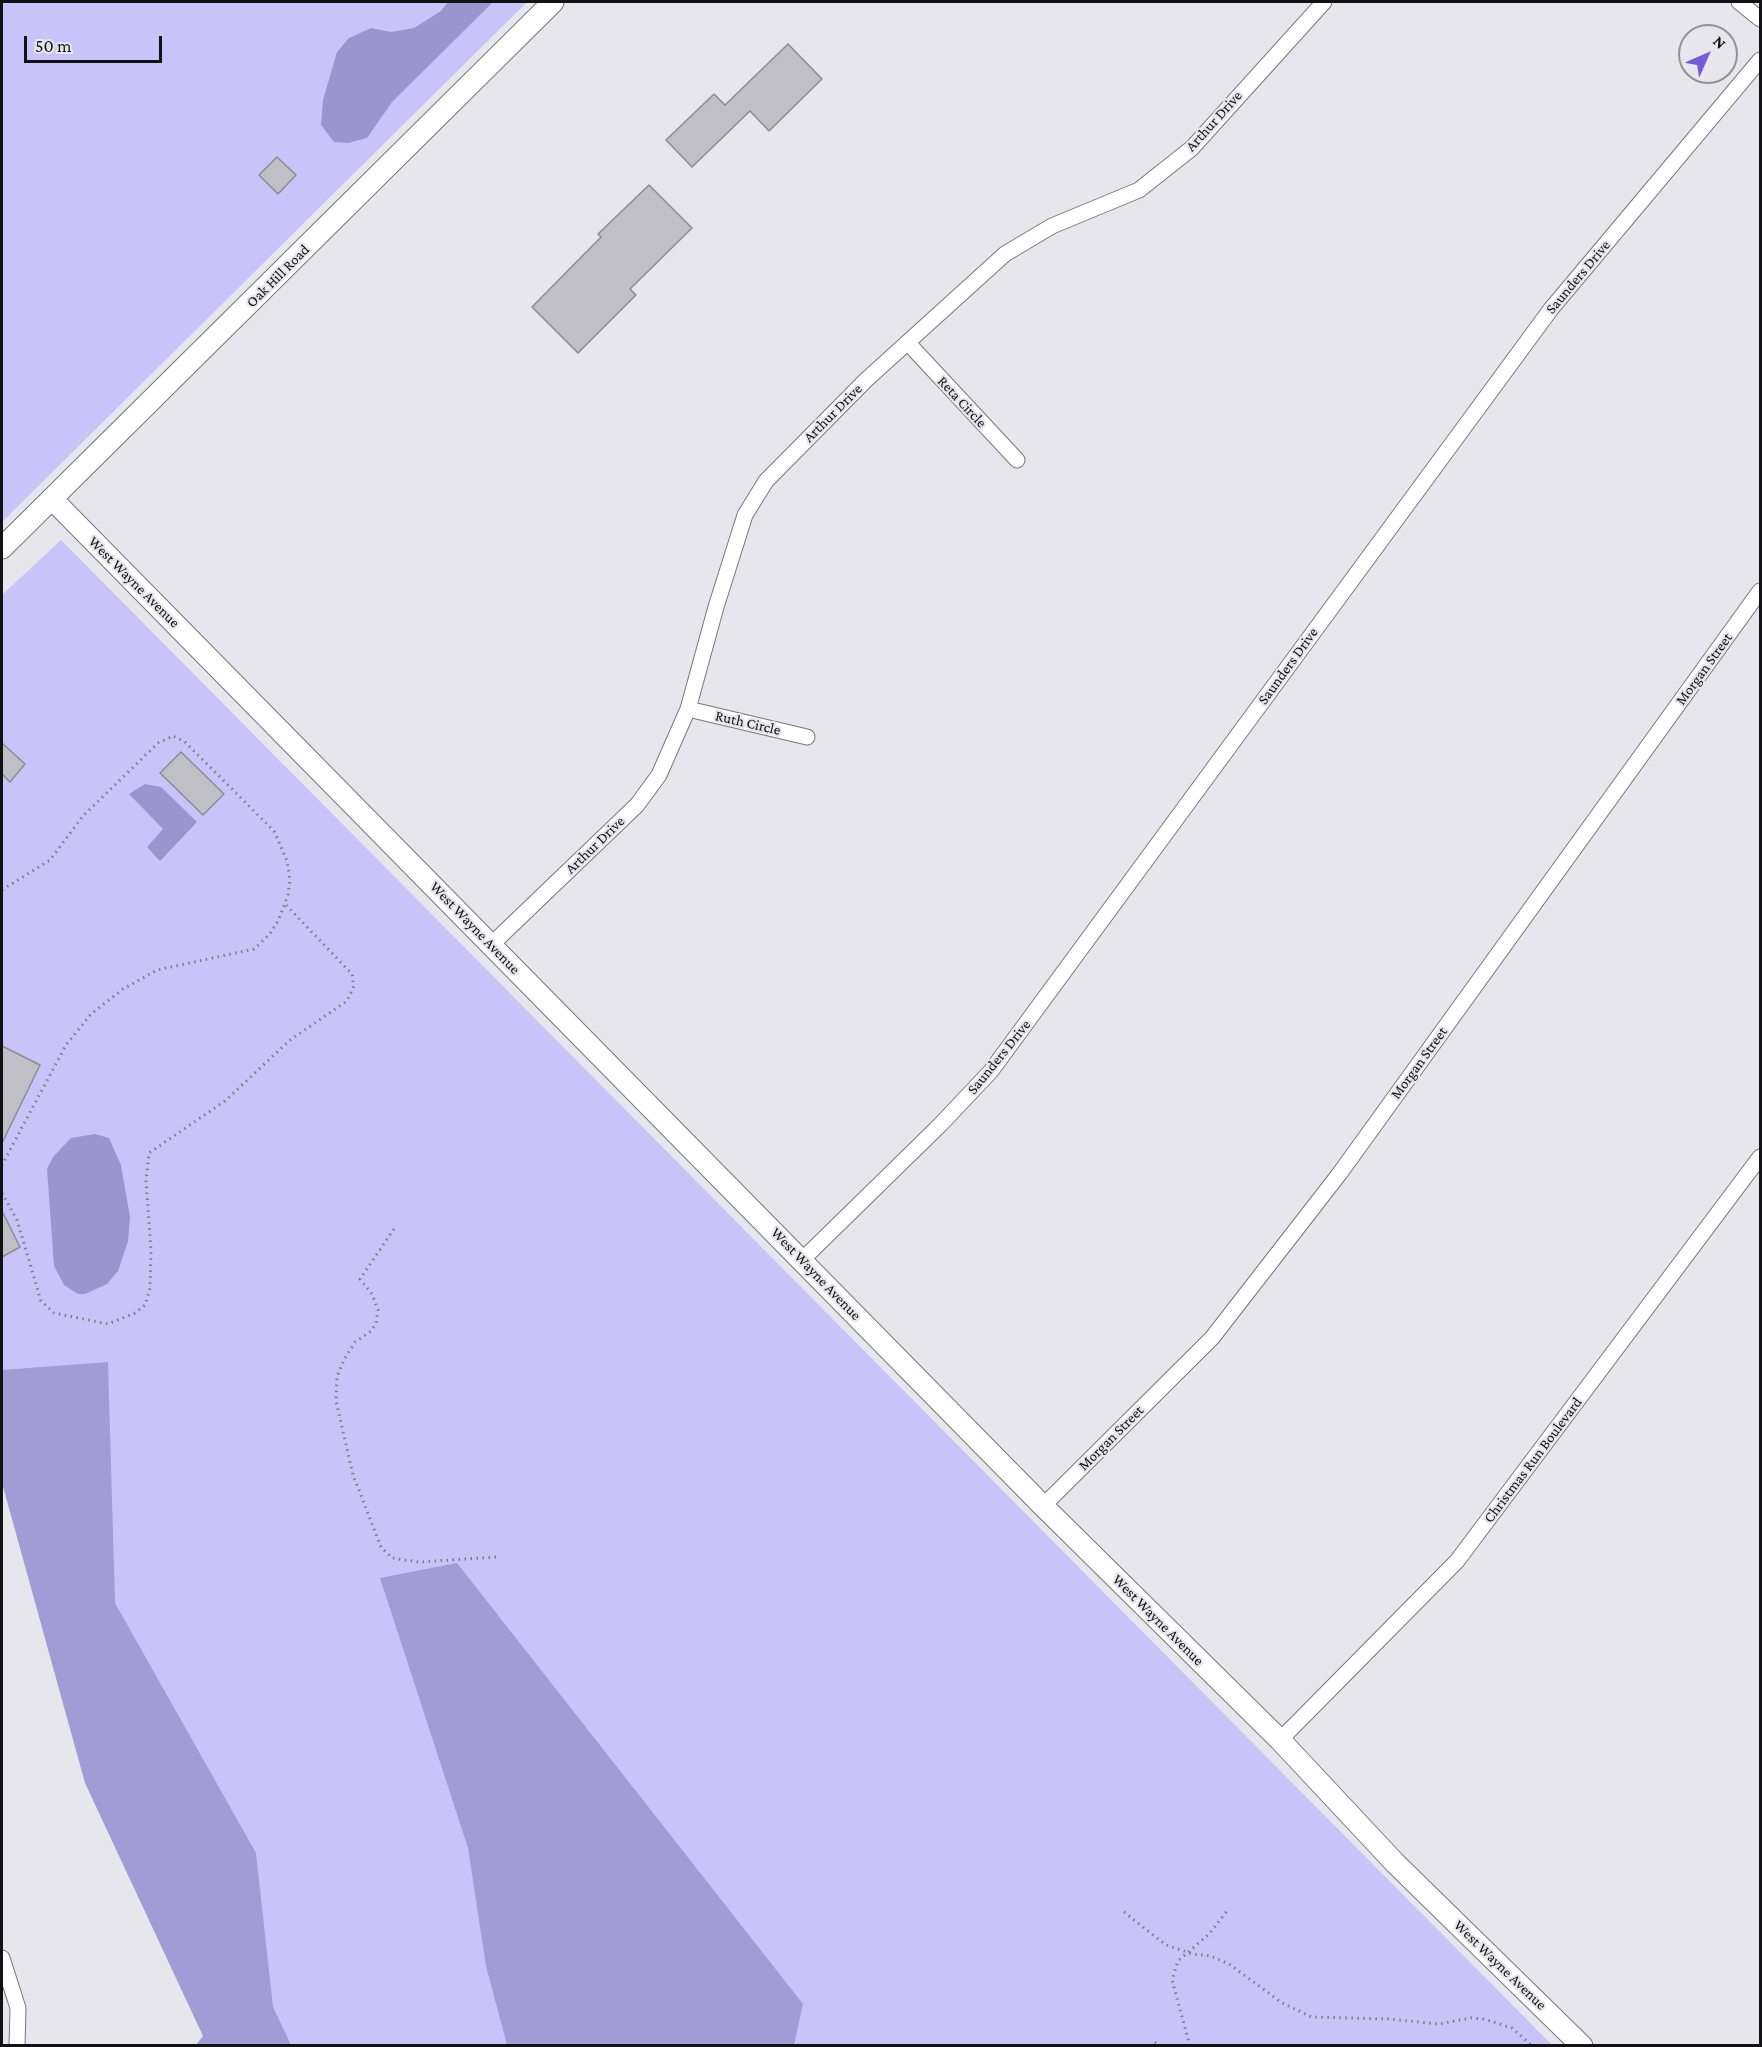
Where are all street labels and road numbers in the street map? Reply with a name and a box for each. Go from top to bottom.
street label: Arthur Drive [1182,87,1246,155]
street label: Saunders Drive [1542,236,1614,318]
street label: Oak Hill Road [243,241,313,311]
street label: Reta Circle [934,373,990,431]
street label: Arthur Drive [800,380,866,446]
street label: West Wayne Avenue [85,533,183,631]
street label: Saunders Drive [1254,624,1322,708]
street label: Morgan Street [1672,629,1736,709]
street label: Ruth Circle [714,707,782,739]
street label: Arthur Drive [562,812,628,878]
street label: West Wayne Avenue [426,878,524,978]
street label: Saunders Drive [963,1016,1035,1098]
street label: Morgan Street [1387,1023,1451,1103]
street label: West Wayne Avenue [767,1224,865,1324]
street label: Christmas Run Boulevard [1480,1394,1586,1526]
street label: Morgan Street [1075,1402,1147,1474]
street label: West Wayne Avenue [1109,1571,1207,1669]
street label: West Wayne Avenue [1450,1916,1550,2014]

